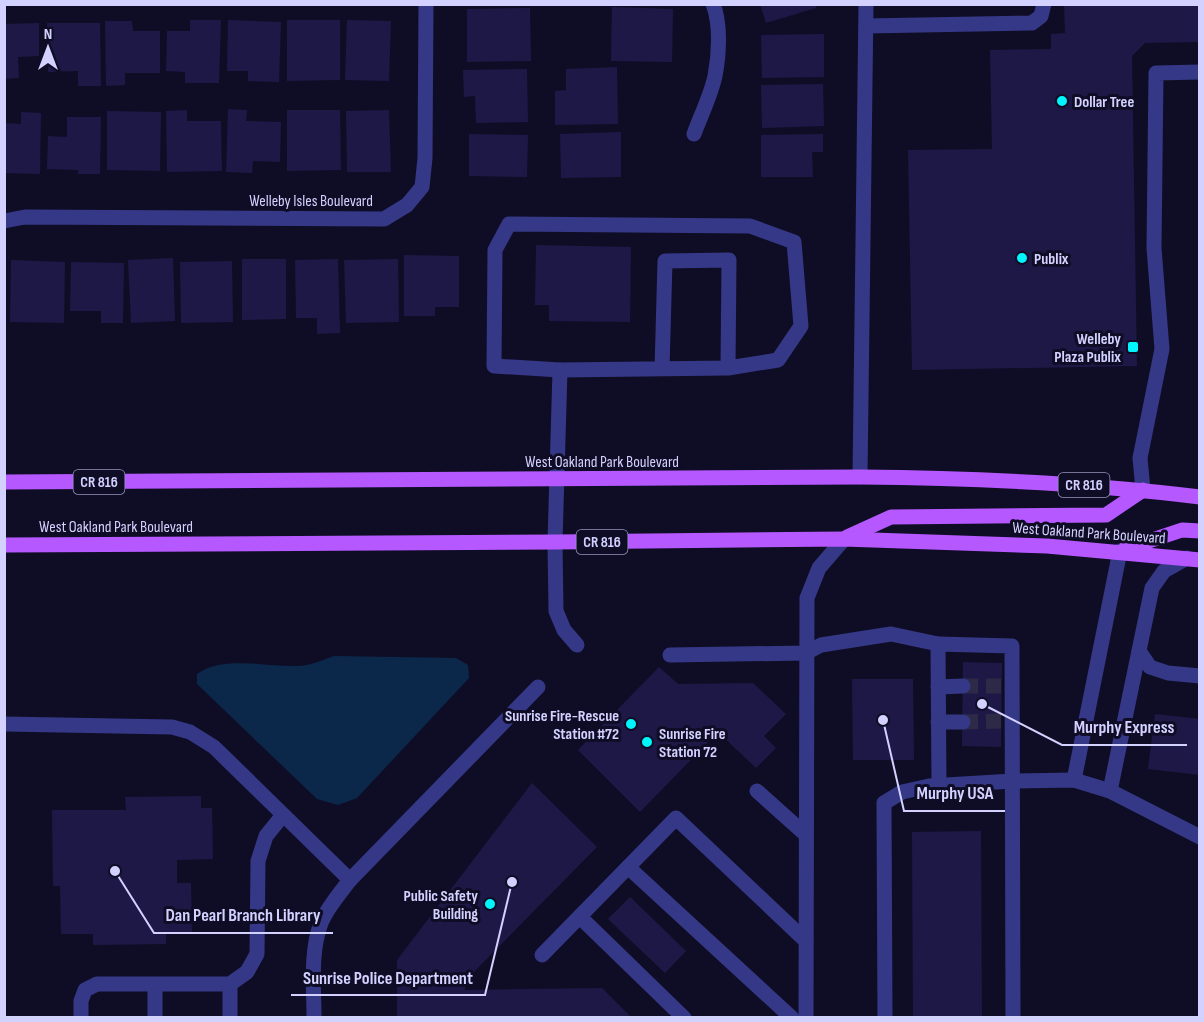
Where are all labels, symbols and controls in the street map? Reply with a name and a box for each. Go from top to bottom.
north arrow [18,18,78,78]
text: N [44,25,52,44]
place label: Dollar Tree [1074,93,1134,112]
marker: Dollar Tree [1055,94,1069,108]
street label: Welleby Isles Boulevard [249,192,373,211]
place label: Publix [1034,250,1069,269]
marker: Publix [1015,251,1029,265]
place label: Welleby Plaza Publix [1054,330,1121,367]
marker: Welleby Plaza Publix [1126,340,1140,354]
street label: West Oakland Park Boulevard [525,453,679,472]
road number: CR 816 [74,470,124,494]
road number: CR 816 [1058,473,1110,497]
street label: West Oakland Park Boulevard [39,518,193,537]
street label: West Oakland Park Boulevard [1012,519,1166,548]
road number: CR 816 [576,530,628,554]
place label: Sunrise Fire-Rescue Station #72 [505,707,619,744]
callout: Murphy Express [1062,709,1187,745]
marker: Sunrise Fire-Rescue Station #72 [624,717,638,731]
text: Murphy Express [1074,717,1174,738]
place label: Sunrise Fire Station 72 [659,725,726,762]
marker: Sunrise Fire Station 72 [640,735,654,749]
callout: Murphy USA [904,775,1005,811]
text: Murphy USA [917,783,994,804]
place label: Public Safety Building [404,887,478,924]
callout: Dan Pearl Branch Library [154,897,333,933]
marker: Public Safety Building [483,897,497,911]
text: Dan Pearl Branch Library [166,905,321,926]
callout: Sunrise Police Department [291,959,485,995]
text: Sunrise Police Department [303,968,473,989]

